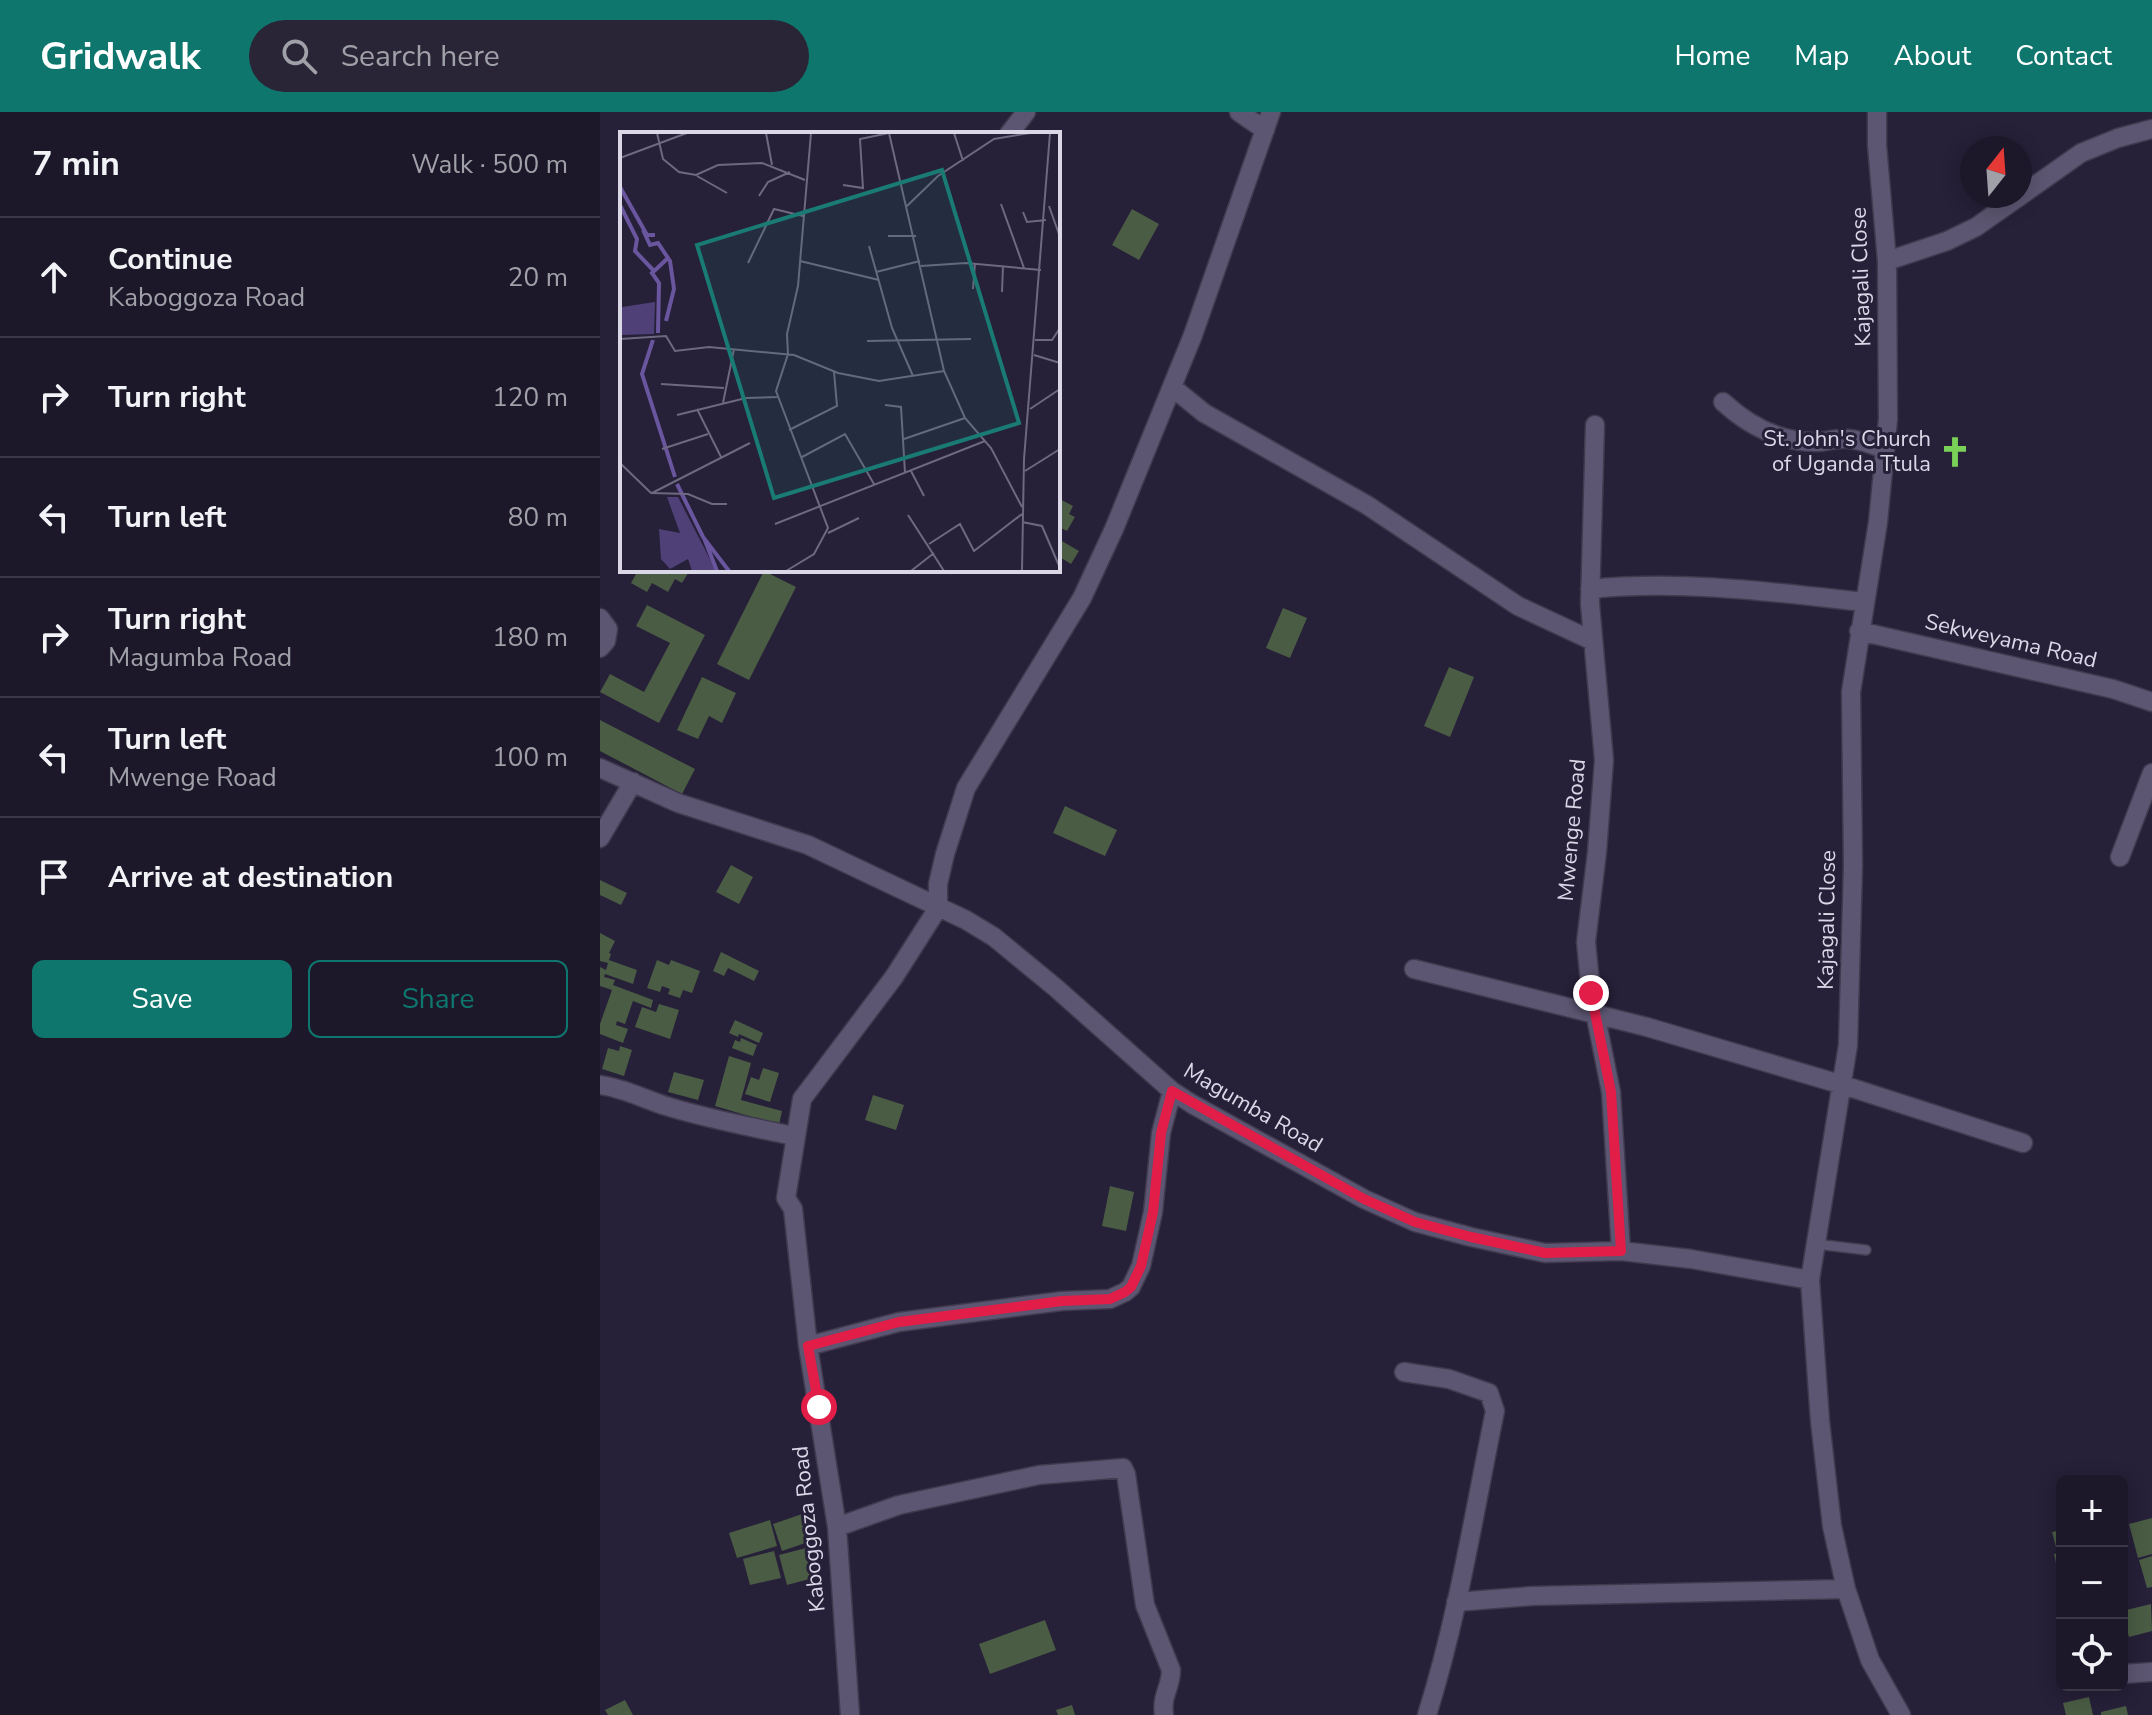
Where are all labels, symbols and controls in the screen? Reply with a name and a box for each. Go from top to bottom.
search box [249,20,809,92]
text: Gridwalk [40,31,201,82]
icon: search [277,34,321,78]
text: Search here [341,36,500,77]
text: Home [1675,37,1750,75]
text: Map [1794,37,1849,75]
text: About [1893,37,1971,75]
text: Contact [2015,37,2112,75]
inset map [620,132,1060,572]
north arrow [1960,136,2032,208]
text: 7 min [32,141,120,187]
text: Walk · 500 m [411,147,568,182]
street label: Kajagali Close [1844,207,1878,347]
text: Continue [108,239,233,280]
icon: ahead [32,255,76,299]
text: 20 m [508,260,568,295]
text: Kaboggoza Road [108,280,305,315]
icon: right [32,375,76,419]
text: Turn right [108,377,246,418]
text: 120 m [492,380,568,415]
place label: St. John's Church of Uganda Ttula [1763,424,1931,479]
church icon: St. John's Church of Uganda Ttula [1938,435,1972,469]
icon: left [32,495,76,539]
text: Turn left [108,497,226,538]
text: 80 m [508,500,568,535]
text: Turn right [108,599,246,640]
street label: Sekweyama Road [1922,607,2100,675]
icon: right [32,615,76,659]
text: 180 m [492,620,568,655]
text: Magumba Road [108,640,292,675]
text: Turn left [108,719,226,760]
icon: left [32,735,76,779]
text: 100 m [492,740,568,775]
street label: Mwenge Road [1551,758,1593,902]
text: Mwenge Road [108,760,277,795]
street label: Kajagali Close [1811,850,1843,990]
icon: arrive [32,855,76,899]
text: Arrive at destination [108,857,393,898]
button: Save [32,960,292,1038]
button: Share [308,960,568,1038]
route end [1573,975,1609,1011]
street label: Magumba Road [1178,1056,1328,1160]
route start [801,1389,837,1425]
street label: Kaboggoza Road [785,1444,833,1614]
map controls [2056,1475,2128,1691]
button: + [2056,1475,2128,1547]
button: − [2056,1547,2128,1619]
button: locate [2056,1619,2128,1691]

